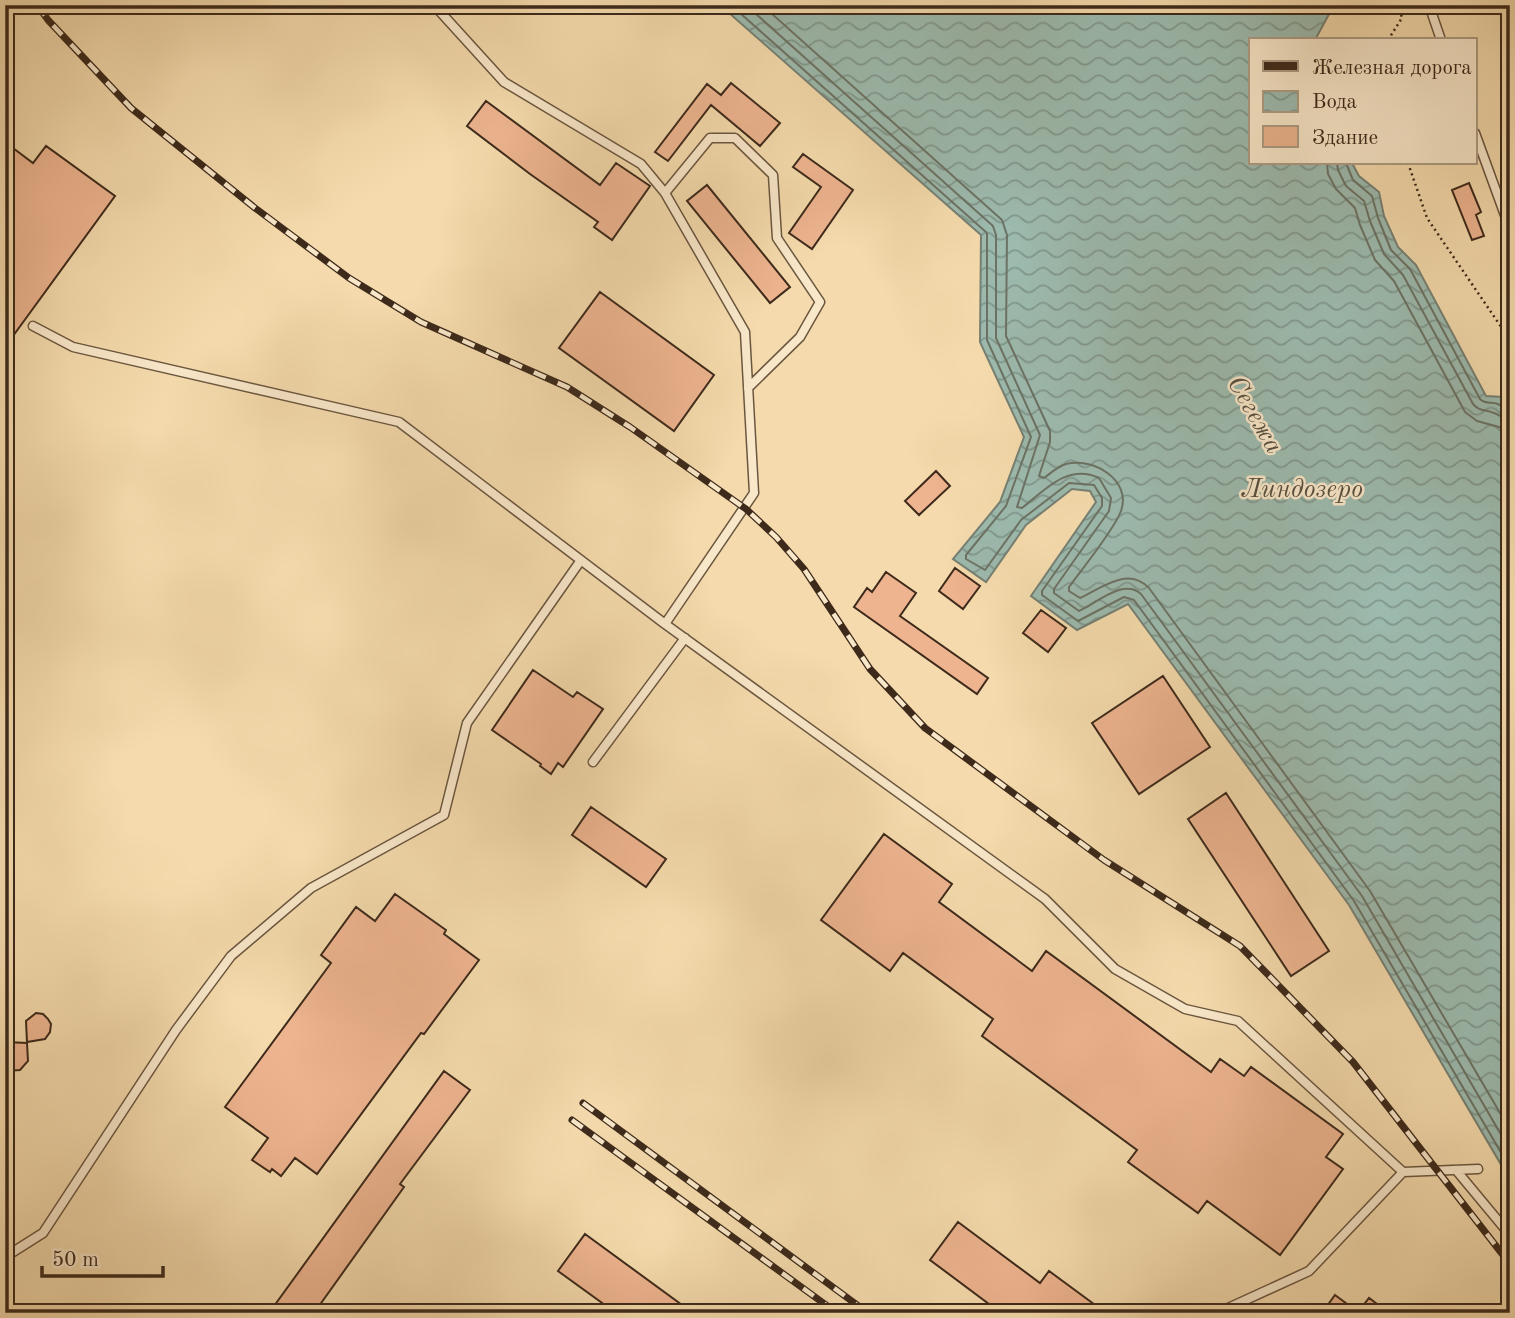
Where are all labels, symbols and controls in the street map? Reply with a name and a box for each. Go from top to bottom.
legend [1249,38,1476,164]
text: Железная дорога [1312,58,1472,79]
text: Вода [1312,92,1357,113]
text: Здание [1312,128,1378,149]
water label: Сегежа [1222,372,1287,458]
water label: Линдозеро [1241,477,1363,503]
scale bar [42,1234,163,1278]
text: 50 m [52,1250,99,1271]

